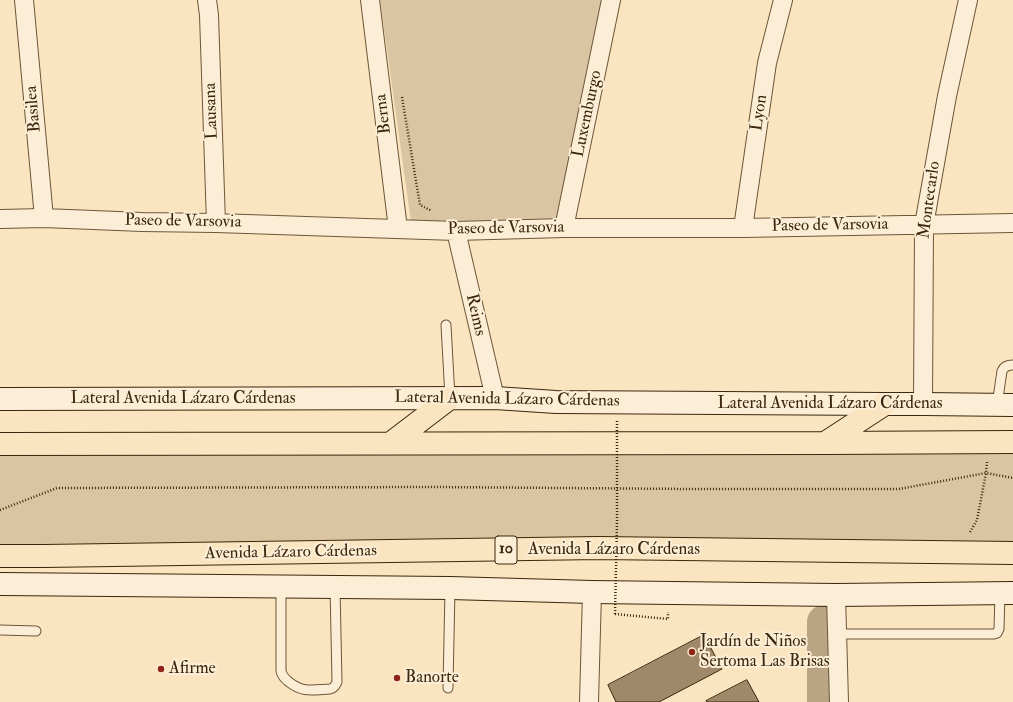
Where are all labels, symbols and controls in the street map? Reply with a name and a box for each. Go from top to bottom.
street label: Luxemburgo [569,69,607,159]
street label: Lausana [201,82,223,140]
street label: Basilea [22,85,46,133]
street label: Berna [371,93,397,135]
street label: Lyon [747,93,773,133]
street label: Montecarlo [914,160,946,240]
street label: Paseo de Varsovia [124,211,242,233]
street label: Paseo de Varsovia [771,215,889,237]
street label: Paseo de Varsovia [447,218,565,240]
street label: Reims [460,292,490,338]
street label: Lateral Avenida Lázaro Cárdenas [394,388,620,412]
street label: Lateral Avenida Lázaro Cárdenas [70,389,296,409]
street label: Lateral Avenida Lázaro Cárdenas [717,394,943,414]
road number: 10 [495,536,517,564]
street label: Avenida Lázaro Cárdenas [528,540,700,560]
street label: Avenida Lázaro Cárdenas [205,541,377,565]
place label: Jardín de Niños Sertoma Las Brisas [700,632,830,672]
marker: Jardín de Niños Sertoma Las Brisas [687,647,697,657]
place label: Afirme [169,659,216,679]
marker: Afirme [156,664,166,674]
place label: Banorte [405,668,459,688]
marker: Banorte [392,673,402,683]

